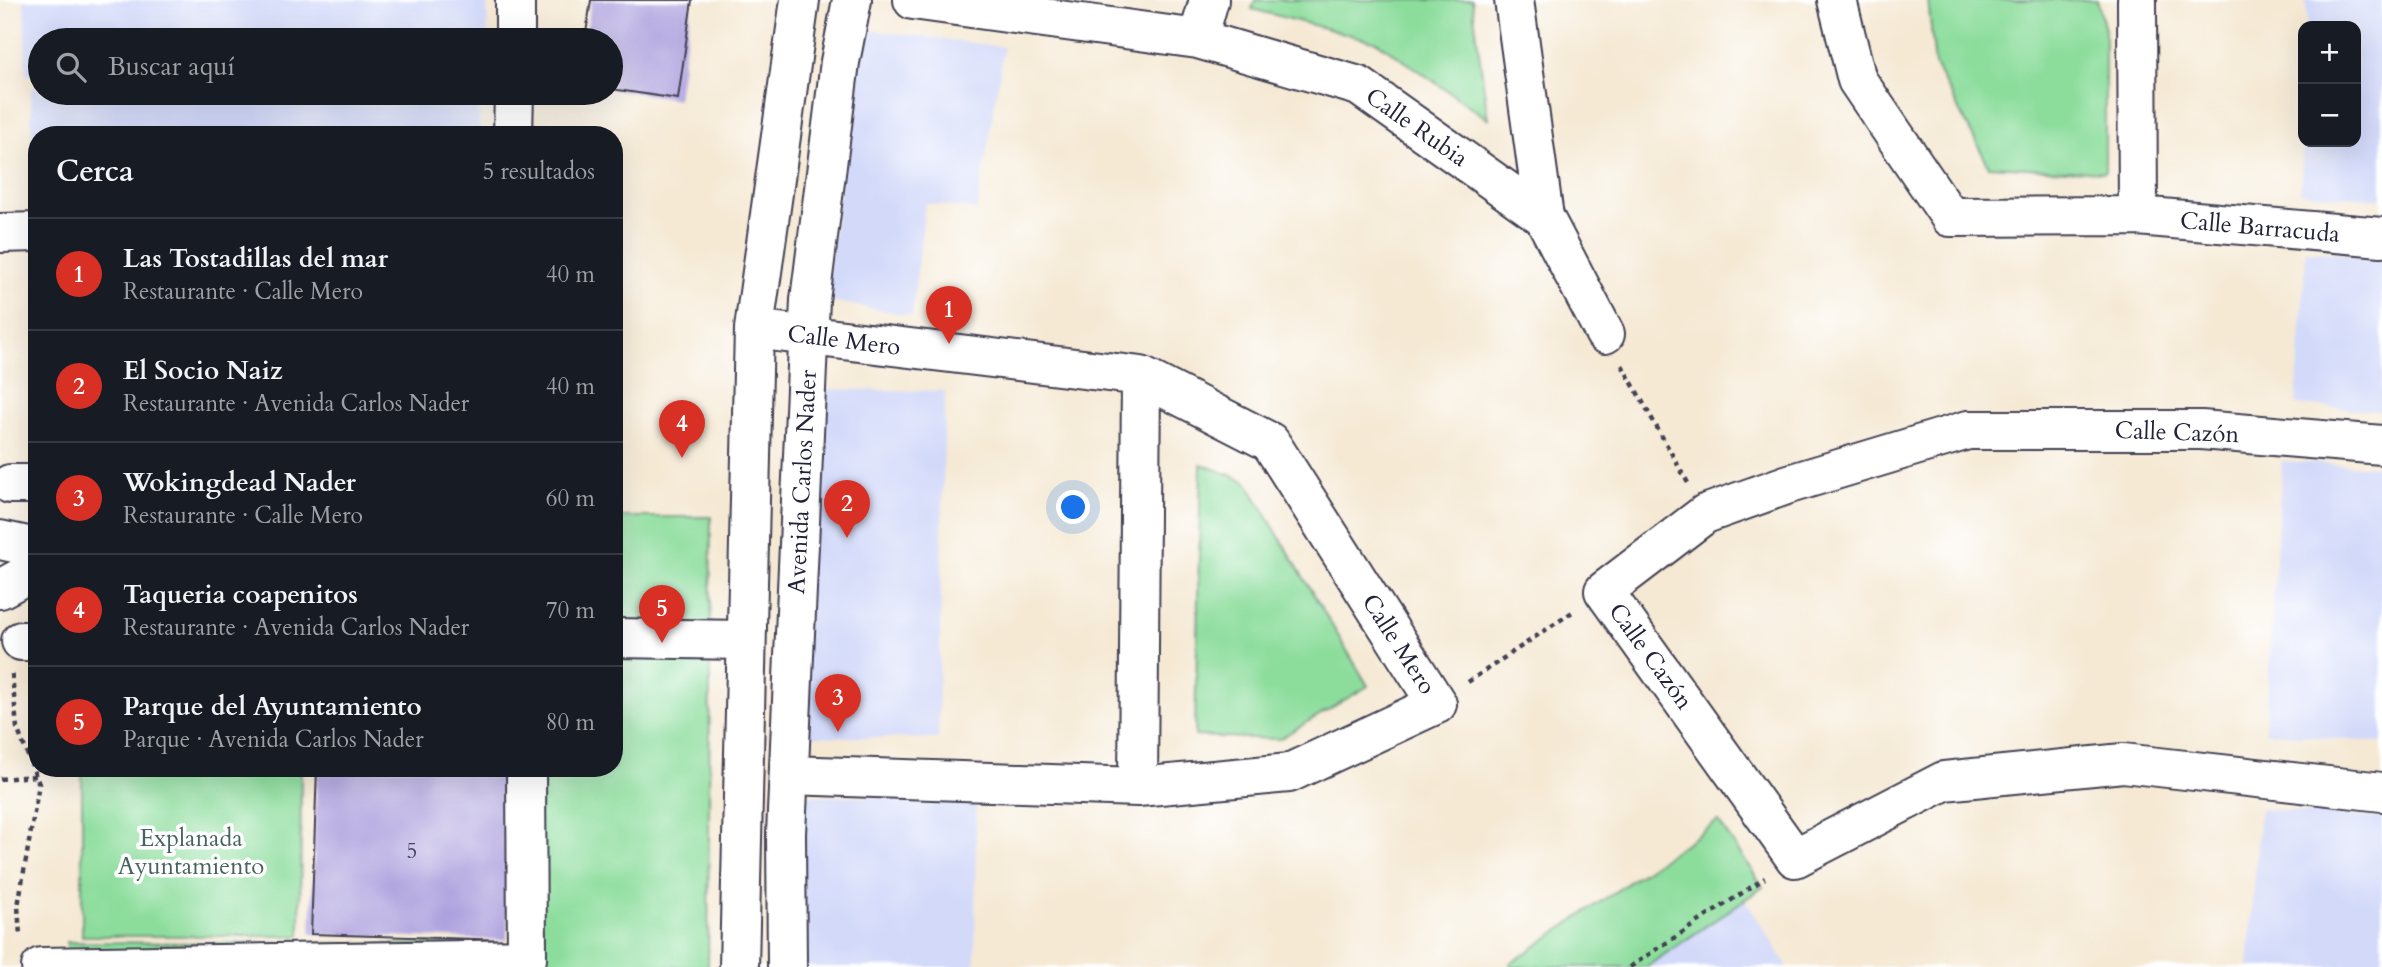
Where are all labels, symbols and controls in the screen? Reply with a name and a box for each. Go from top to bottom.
map controls [2298,21,2361,147]
button: + [2298,21,2361,84]
search box [28,28,623,105]
icon: search [52,48,90,86]
text: Buscar aquí [108,49,235,84]
street label: Calle Rubia [1359,80,1475,175]
button: − [2298,84,2361,147]
text: Cerca [56,151,134,192]
text: 5 resultados [482,156,595,187]
street label: Calle Barracuda [2179,204,2342,251]
text: Las Tostadillas del mar [123,241,388,276]
text: 1 [73,259,85,290]
text: 40 m [546,259,595,290]
text: Restaurante · Calle Mero [123,276,363,307]
pin: 1 [926,286,972,344]
street label: Calle Mero [786,317,902,364]
text: El Socio Naiz [123,353,283,388]
street label: Avenida Carlos Nader [780,369,825,595]
text: 2 [73,371,85,402]
text: 40 m [546,371,595,402]
text: Restaurante · Avenida Carlos Nader [123,388,469,419]
pin: 4 [659,400,705,458]
street label: Calle Cazón [2114,414,2240,451]
text: Wokingdead Nader [123,465,356,500]
pin: 2 [824,480,870,538]
text: 3 [73,483,85,514]
text: 60 m [546,483,595,514]
your location [1056,490,1090,524]
text: Restaurante · Calle Mero [123,500,363,531]
text: Taqueria coapenitos [123,577,358,612]
pin: 5 [639,585,685,643]
street label: Calle Mero [1354,588,1443,701]
text: 4 [73,595,85,626]
text: 70 m [546,595,595,626]
street label: Calle Cazón [1601,596,1701,717]
text: Restaurante · Avenida Carlos Nader [123,612,469,643]
pin: 3 [815,674,861,732]
text: Parque del Ayuntamiento [123,689,422,724]
text: 5 [73,707,85,738]
text: 80 m [546,707,595,738]
text: Parque · Avenida Carlos Nader [123,724,424,755]
park label: Explanada Ayuntamiento [118,822,264,883]
house number: 5 [407,837,417,866]

